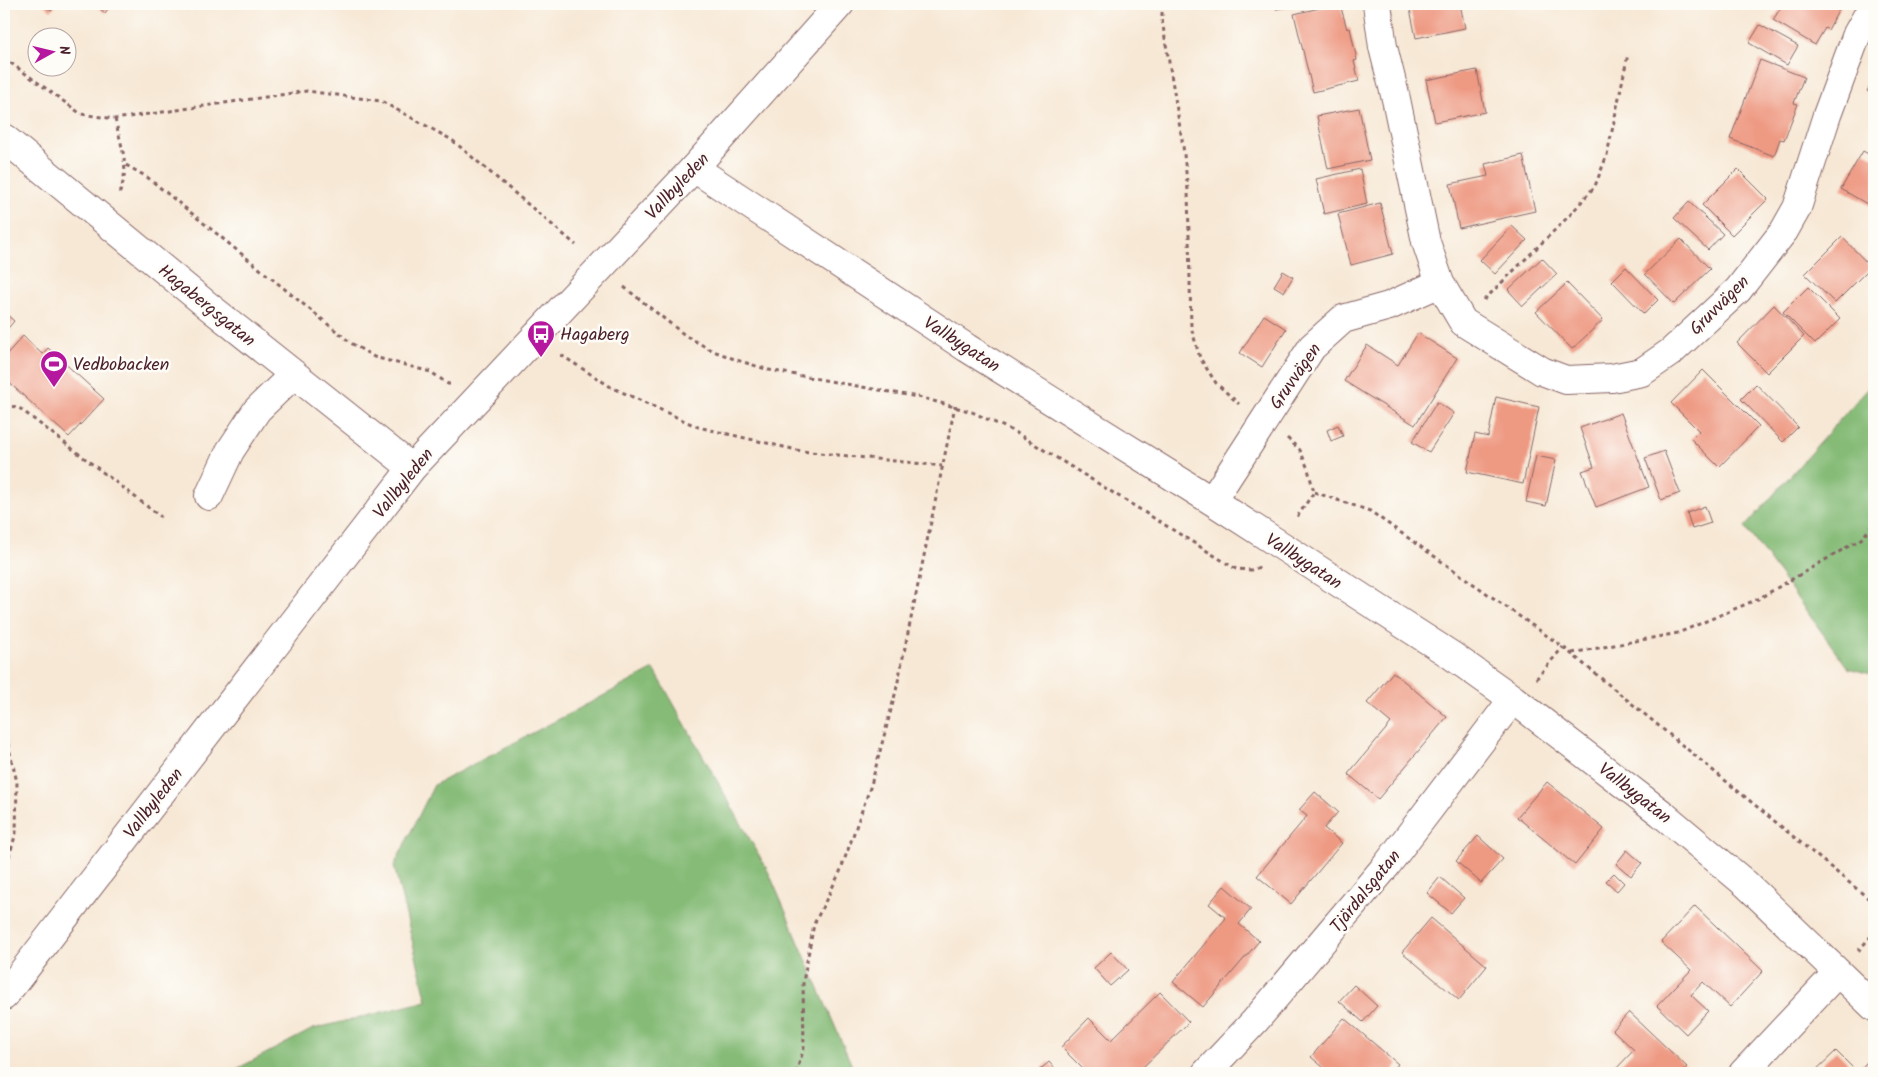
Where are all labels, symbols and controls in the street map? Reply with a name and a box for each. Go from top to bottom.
north arrow [28,28,78,78]
text: N [52,44,75,56]
street label: Vallbyleden [639,146,717,228]
street label: Hagabergsgatan [151,257,262,355]
street label: Gruvvägen [1683,269,1757,343]
street label: Vallbygatan [917,309,1005,381]
bus stop icon: Hagaberg [526,319,556,358]
place label: Hagaberg [560,321,630,350]
street label: Gruvvägen [1263,338,1330,416]
sports icon: Vedbobacken [39,349,69,388]
place label: Vedbobacken [73,351,169,380]
street label: Vallbyleden [366,442,442,526]
street label: Vallbygatan [1259,526,1347,598]
street label: Vallbygatan [1591,756,1677,832]
street label: Vallbyleden [117,762,191,846]
street label: Tjärdalsgatan [1323,844,1409,940]

